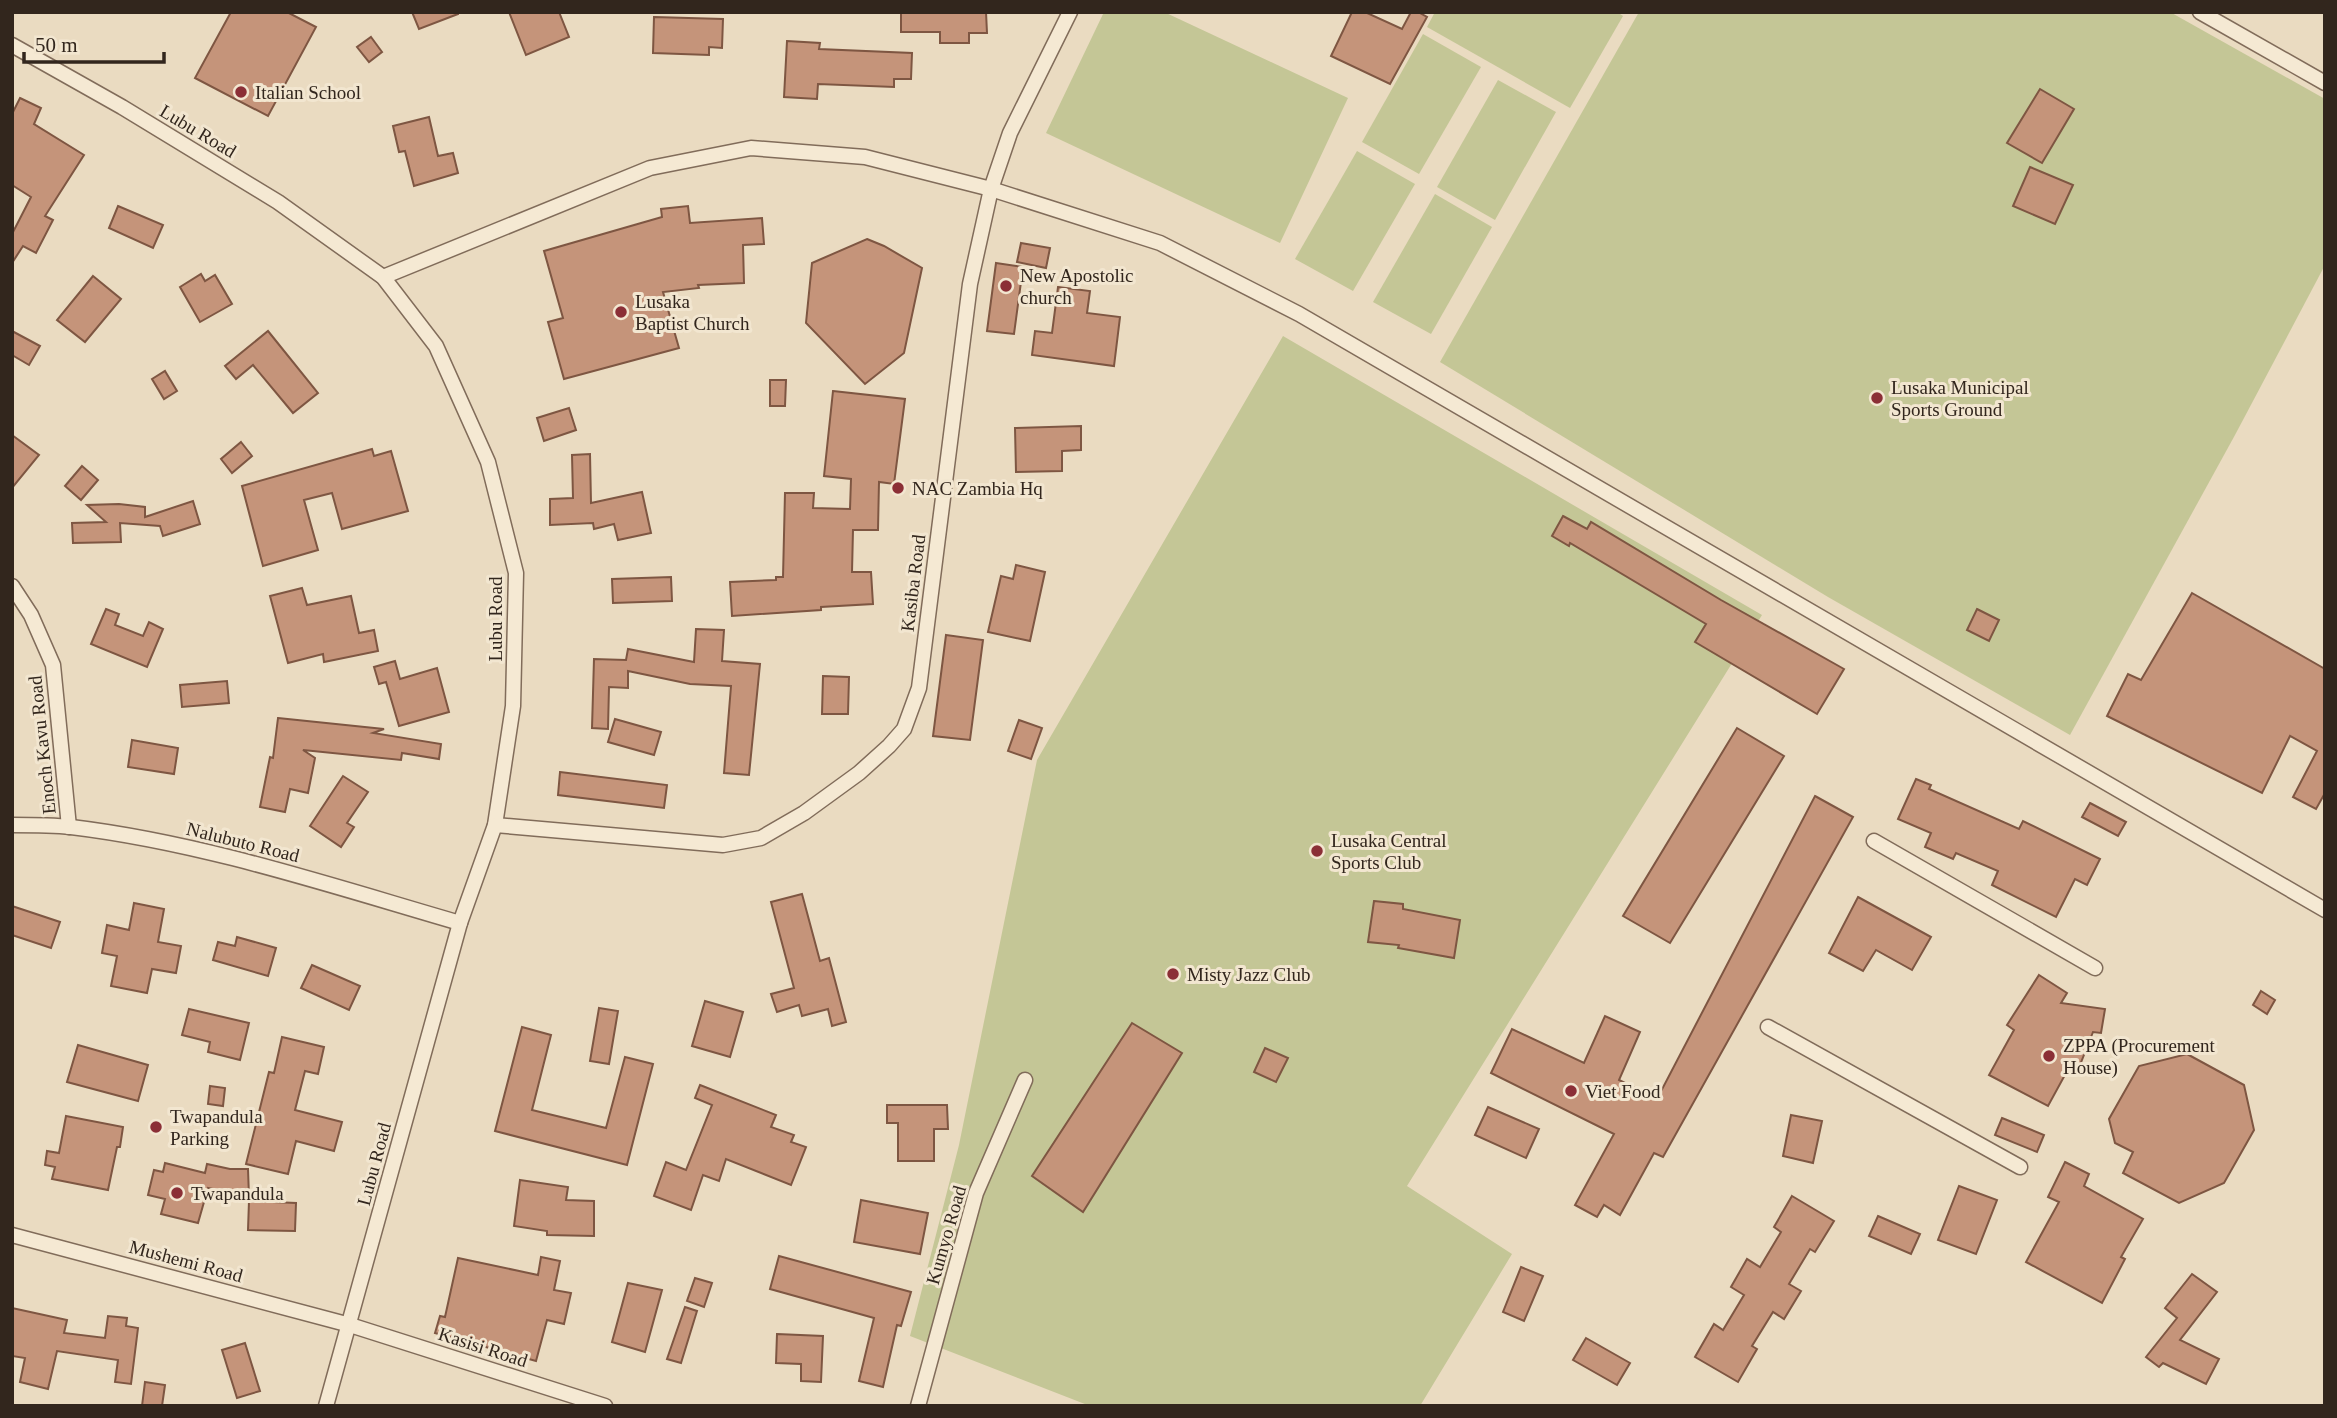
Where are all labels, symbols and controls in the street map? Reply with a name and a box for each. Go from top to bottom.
scale bar [24,21,164,65]
text: 50 m [35,33,78,57]
place label: Italian School [255,82,361,103]
marker: Italian School [233,84,249,100]
street label: Lubu Road [156,100,240,162]
place label: New Apostolic church [1020,265,1133,308]
marker: New Apostolic church [998,278,1014,294]
place label: Lusaka Baptist Church [635,291,750,334]
marker: Lusaka Baptist Church [613,304,629,320]
place label: Lusaka Municipal Sports Ground [1891,377,2029,420]
marker: Lusaka Municipal Sports Ground [1869,390,1885,406]
place label: NAC Zambia Hq [912,478,1043,499]
marker: NAC Zambia Hq [890,480,906,496]
street label: Kasiba Road [897,533,929,633]
street label: Lubu Road [485,576,506,661]
street label: Enoch Kavu Road [24,674,60,815]
street label: Nalubuto Road [184,818,302,866]
place label: Lusaka Central Sports Club [1331,830,1447,873]
marker: Lusaka Central Sports Club [1309,843,1325,859]
place label: Misty Jazz Club [1187,964,1311,985]
marker: Misty Jazz Club [1165,966,1181,982]
place label: ZPPA (Procurement House) [2063,1035,2216,1079]
marker: ZPPA (Procurement House) [2041,1048,2057,1064]
place label: Viet Food [1585,1081,1661,1102]
marker: Viet Food [1563,1083,1579,1099]
place label: Twapandula Parking [170,1106,263,1149]
marker: Twapandula Parking [148,1119,164,1135]
street label: Lubu Road [353,1120,395,1208]
place label: Twapandula [191,1183,284,1204]
street label: Kumyo Road [922,1183,970,1287]
marker: Twapandula [169,1185,185,1201]
street label: Mushemi Road [127,1236,246,1286]
street label: Kasisi Road [436,1323,531,1371]

